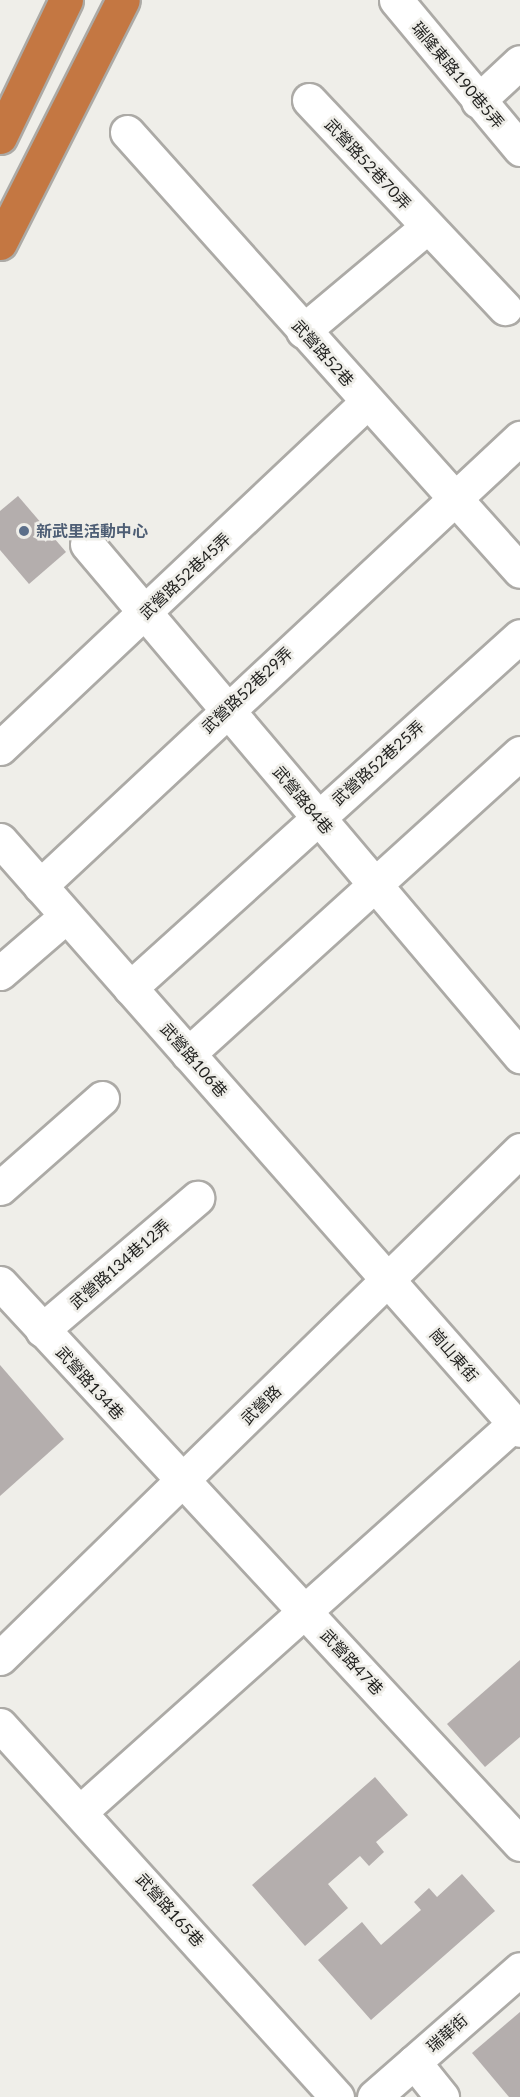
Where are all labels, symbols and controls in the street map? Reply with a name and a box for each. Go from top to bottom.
street label: 瑞隆東路190巷5弄 [408,18,508,132]
street label: 武營路52巷70弄 [321,115,415,213]
street label: 武營路52巷 [288,316,358,390]
place label: 新武里活動中心 [36,521,148,541]
marker: 新武里活動中心 [17,524,31,538]
street label: 武營路52巷45弄 [136,529,234,623]
street label: 武營路52巷29弄 [198,643,296,737]
street label: 武營路52巷25弄 [328,717,428,809]
street label: 武營路84巷 [269,762,337,838]
street label: 武營路106巷 [157,1019,231,1101]
street label: 武營路134巷12弄 [66,1215,174,1313]
street label: 崗山東街 [426,1325,482,1385]
street label: 武營路134巷 [52,1342,128,1424]
street label: 武營路 [237,1381,285,1429]
street label: 武營路47巷 [317,1625,387,1699]
street label: 武營路165巷 [132,1869,208,1951]
street label: 瑞華街 [423,2010,471,2056]

